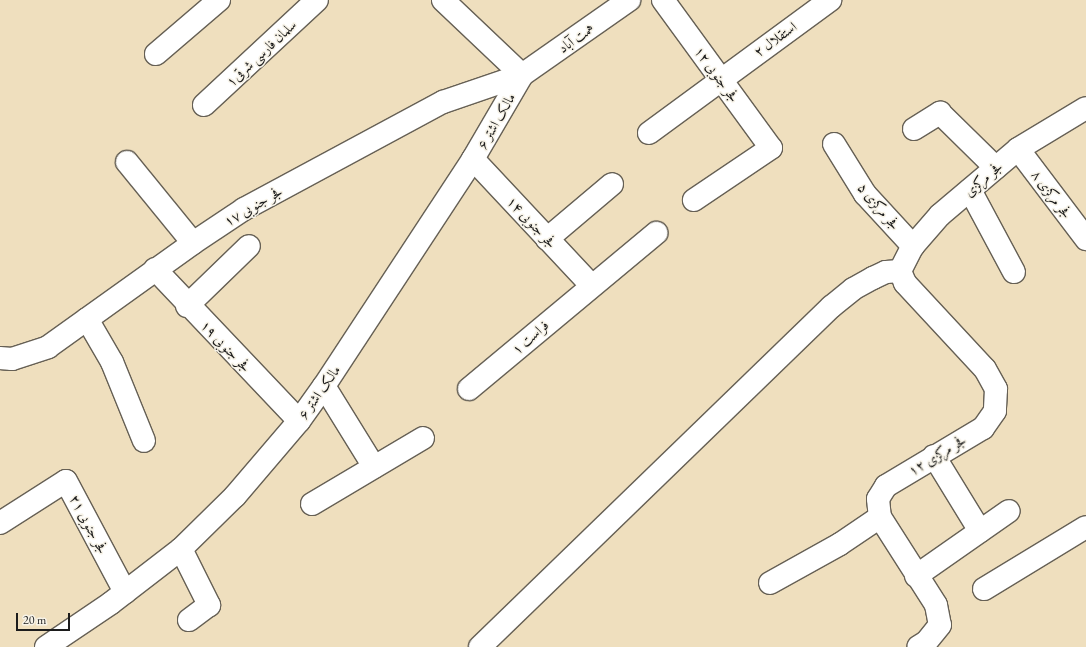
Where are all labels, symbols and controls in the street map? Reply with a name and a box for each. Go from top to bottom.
street label: سلمان فارسی شرقی۱ [222,16,300,90]
street label: استقلال ۲ [750,18,800,60]
street label: همت آباد [555,20,597,56]
street label: فجر جنوبی ۱۲ [691,43,743,105]
street label: مالک اشتر ۶ [473,90,519,152]
street label: فجر مرکزی [960,158,1006,200]
street label: فجر مرکزی ۸ [1028,166,1076,222]
street label: فجر مرکزی ۵ [854,179,904,233]
street label: فجر جنوبی ۱۷ [221,183,285,229]
street label: فجر جنوبی ۱۴ [504,193,560,251]
street label: فراست ۱ [508,316,552,358]
street label: فجر جنوبی ۱۹ [197,317,255,375]
street label: مالک اشتر ۶ [294,362,344,422]
street label: فجر مرکزی ۱۲ [905,431,969,479]
street label: فجر جنوبی ۲۱ [66,491,112,557]
scale bar [18,605,72,631]
text: 20 m [23,612,46,628]

